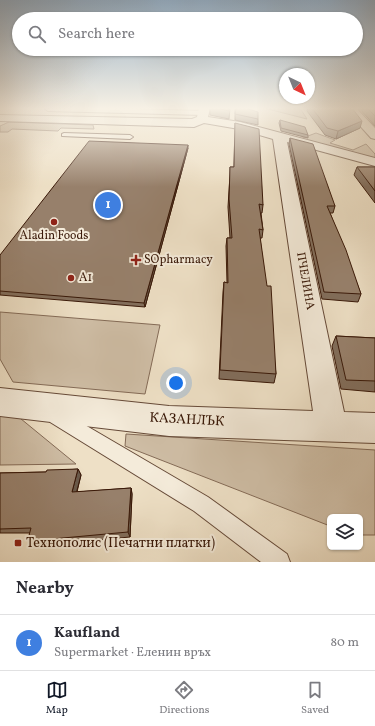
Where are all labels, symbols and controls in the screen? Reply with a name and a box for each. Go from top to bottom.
search box [12,12,363,56]
icon: search [26,23,48,45]
text: Search here [58,24,135,45]
north arrow [279,68,315,104]
pin: 1 [95,190,121,220]
marker: Aladin Foods [49,217,59,227]
place label: Aladin Foods [20,228,88,244]
street label: ПЧЕЛИНА [292,251,318,312]
place label: SOpharmacy [144,252,213,268]
marker: SOpharmacy [131,255,141,265]
place label: A1 [79,270,92,286]
marker: A1 [66,273,76,283]
your location [166,373,186,393]
street label: КАЗАНЛЪК [149,409,226,431]
map controls [327,514,363,550]
button: layers [327,514,363,550]
place label: Технополис (Печатни платки) [26,534,215,553]
marker: Технополис (Печатни платки) [13,538,23,548]
text: Nearby [16,577,74,600]
text: Kaufland [54,623,120,644]
text: 1 [26,634,32,652]
text: 80 m [330,634,359,652]
text: Supermarket · Еленин връх [54,644,211,662]
tab: Map [46,679,68,718]
tab: Directions [159,679,210,718]
tab: Saved [301,679,329,718]

